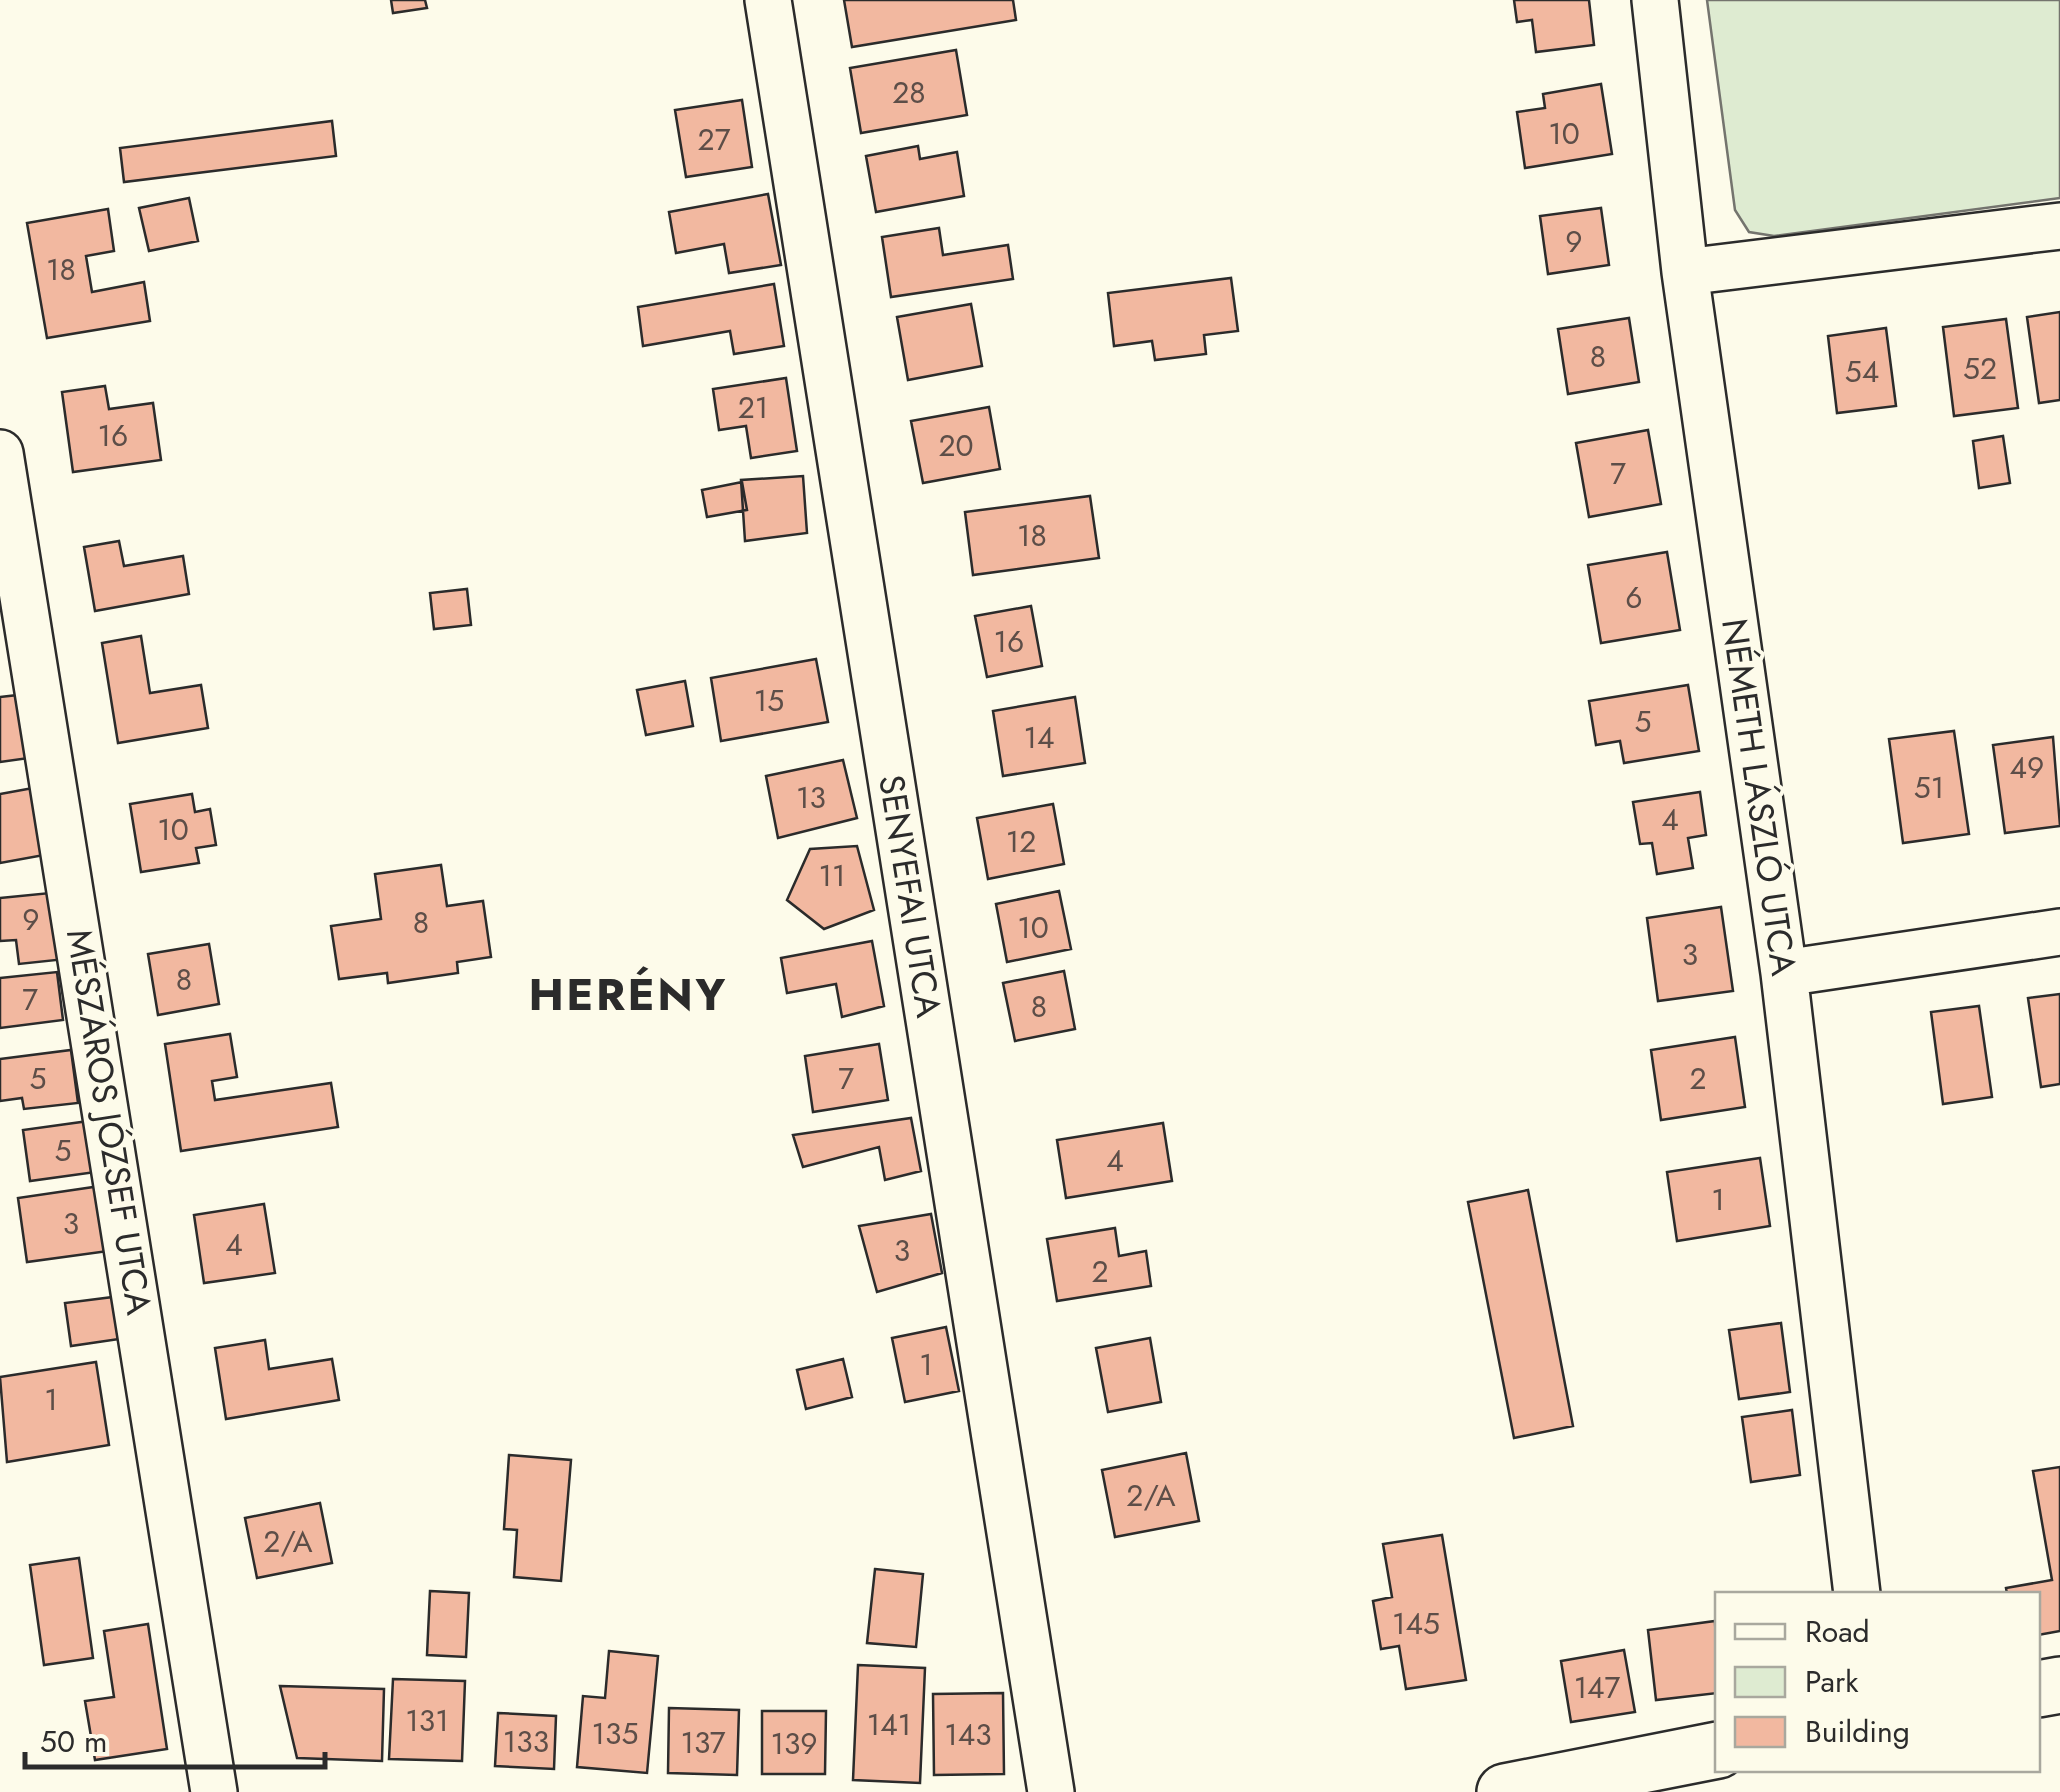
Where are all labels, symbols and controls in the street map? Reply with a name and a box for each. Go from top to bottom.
house number: 28 [892,71,926,114]
house number: 10 [1548,112,1580,155]
house number: 27 [698,118,731,161]
house number: 9 [1565,220,1583,263]
house number: 18 [46,248,76,291]
house number: 8 [1590,335,1606,378]
house number: 52 [1963,347,1997,390]
house number: 54 [1845,350,1879,393]
house number: 21 [738,386,768,429]
house number: 16 [98,414,128,457]
house number: 20 [938,424,974,467]
house number: 7 [1610,452,1626,495]
house number: 18 [1017,514,1047,557]
house number: 6 [1625,576,1643,619]
street label: NÉMETH LÁSZLÓ UTCA [1709,615,1809,979]
house number: 16 [994,620,1024,663]
house number: 15 [754,679,784,722]
house number: 5 [1635,700,1651,743]
house number: 14 [1024,716,1055,759]
house number: 49 [2010,746,2044,789]
house number: 51 [1914,766,1944,809]
street label: SENYEFAI UTCA [866,771,954,1021]
house number: 13 [796,776,826,819]
house number: 4 [1661,798,1679,841]
house number: 10 [157,808,189,851]
house number: 12 [1006,820,1036,863]
house number: 11 [819,854,846,897]
house number: 9 [22,898,40,941]
house number: 8 [413,901,429,944]
house number: 10 [1017,906,1049,949]
street label: MÉSZÁROS JÓZSEF UTCA [54,926,164,1318]
house number: 3 [1682,933,1698,976]
house number: 8 [176,958,192,1001]
district label: HERÉNY [528,962,728,1027]
house number: 7 [22,978,38,1021]
house number: 8 [1031,985,1047,1028]
house number: 5 [30,1057,46,1100]
house number: 7 [838,1057,854,1100]
house number: 2 [1689,1057,1707,1100]
house number: 5 [55,1129,71,1172]
house number: 4 [1106,1139,1124,1182]
house number: 1 [1711,1178,1725,1221]
house number: 3 [63,1202,79,1245]
house number: 4 [225,1223,243,1266]
house number: 3 [894,1229,910,1272]
house number: 2 [1091,1250,1109,1293]
house number: 1 [919,1343,933,1386]
house number: 1 [44,1378,58,1421]
house number: 2/A [1126,1474,1176,1517]
house number: 2/A [263,1520,313,1563]
legend [1715,1592,2040,1772]
house number: 145 [1392,1602,1440,1645]
text: Road [1805,1610,1870,1653]
text: Park [1805,1660,1859,1703]
house number: 147 [1574,1666,1621,1709]
house number: 131 [405,1699,449,1742]
house number: 141 [867,1703,911,1746]
scale bar [25,1707,325,1769]
text: Building [1805,1710,1910,1753]
house number: 135 [592,1712,638,1755]
house number: 143 [944,1713,992,1756]
text: 50 m [40,1720,107,1763]
house number: 133 [503,1720,549,1763]
house number: 137 [680,1721,726,1764]
house number: 139 [770,1722,818,1765]

